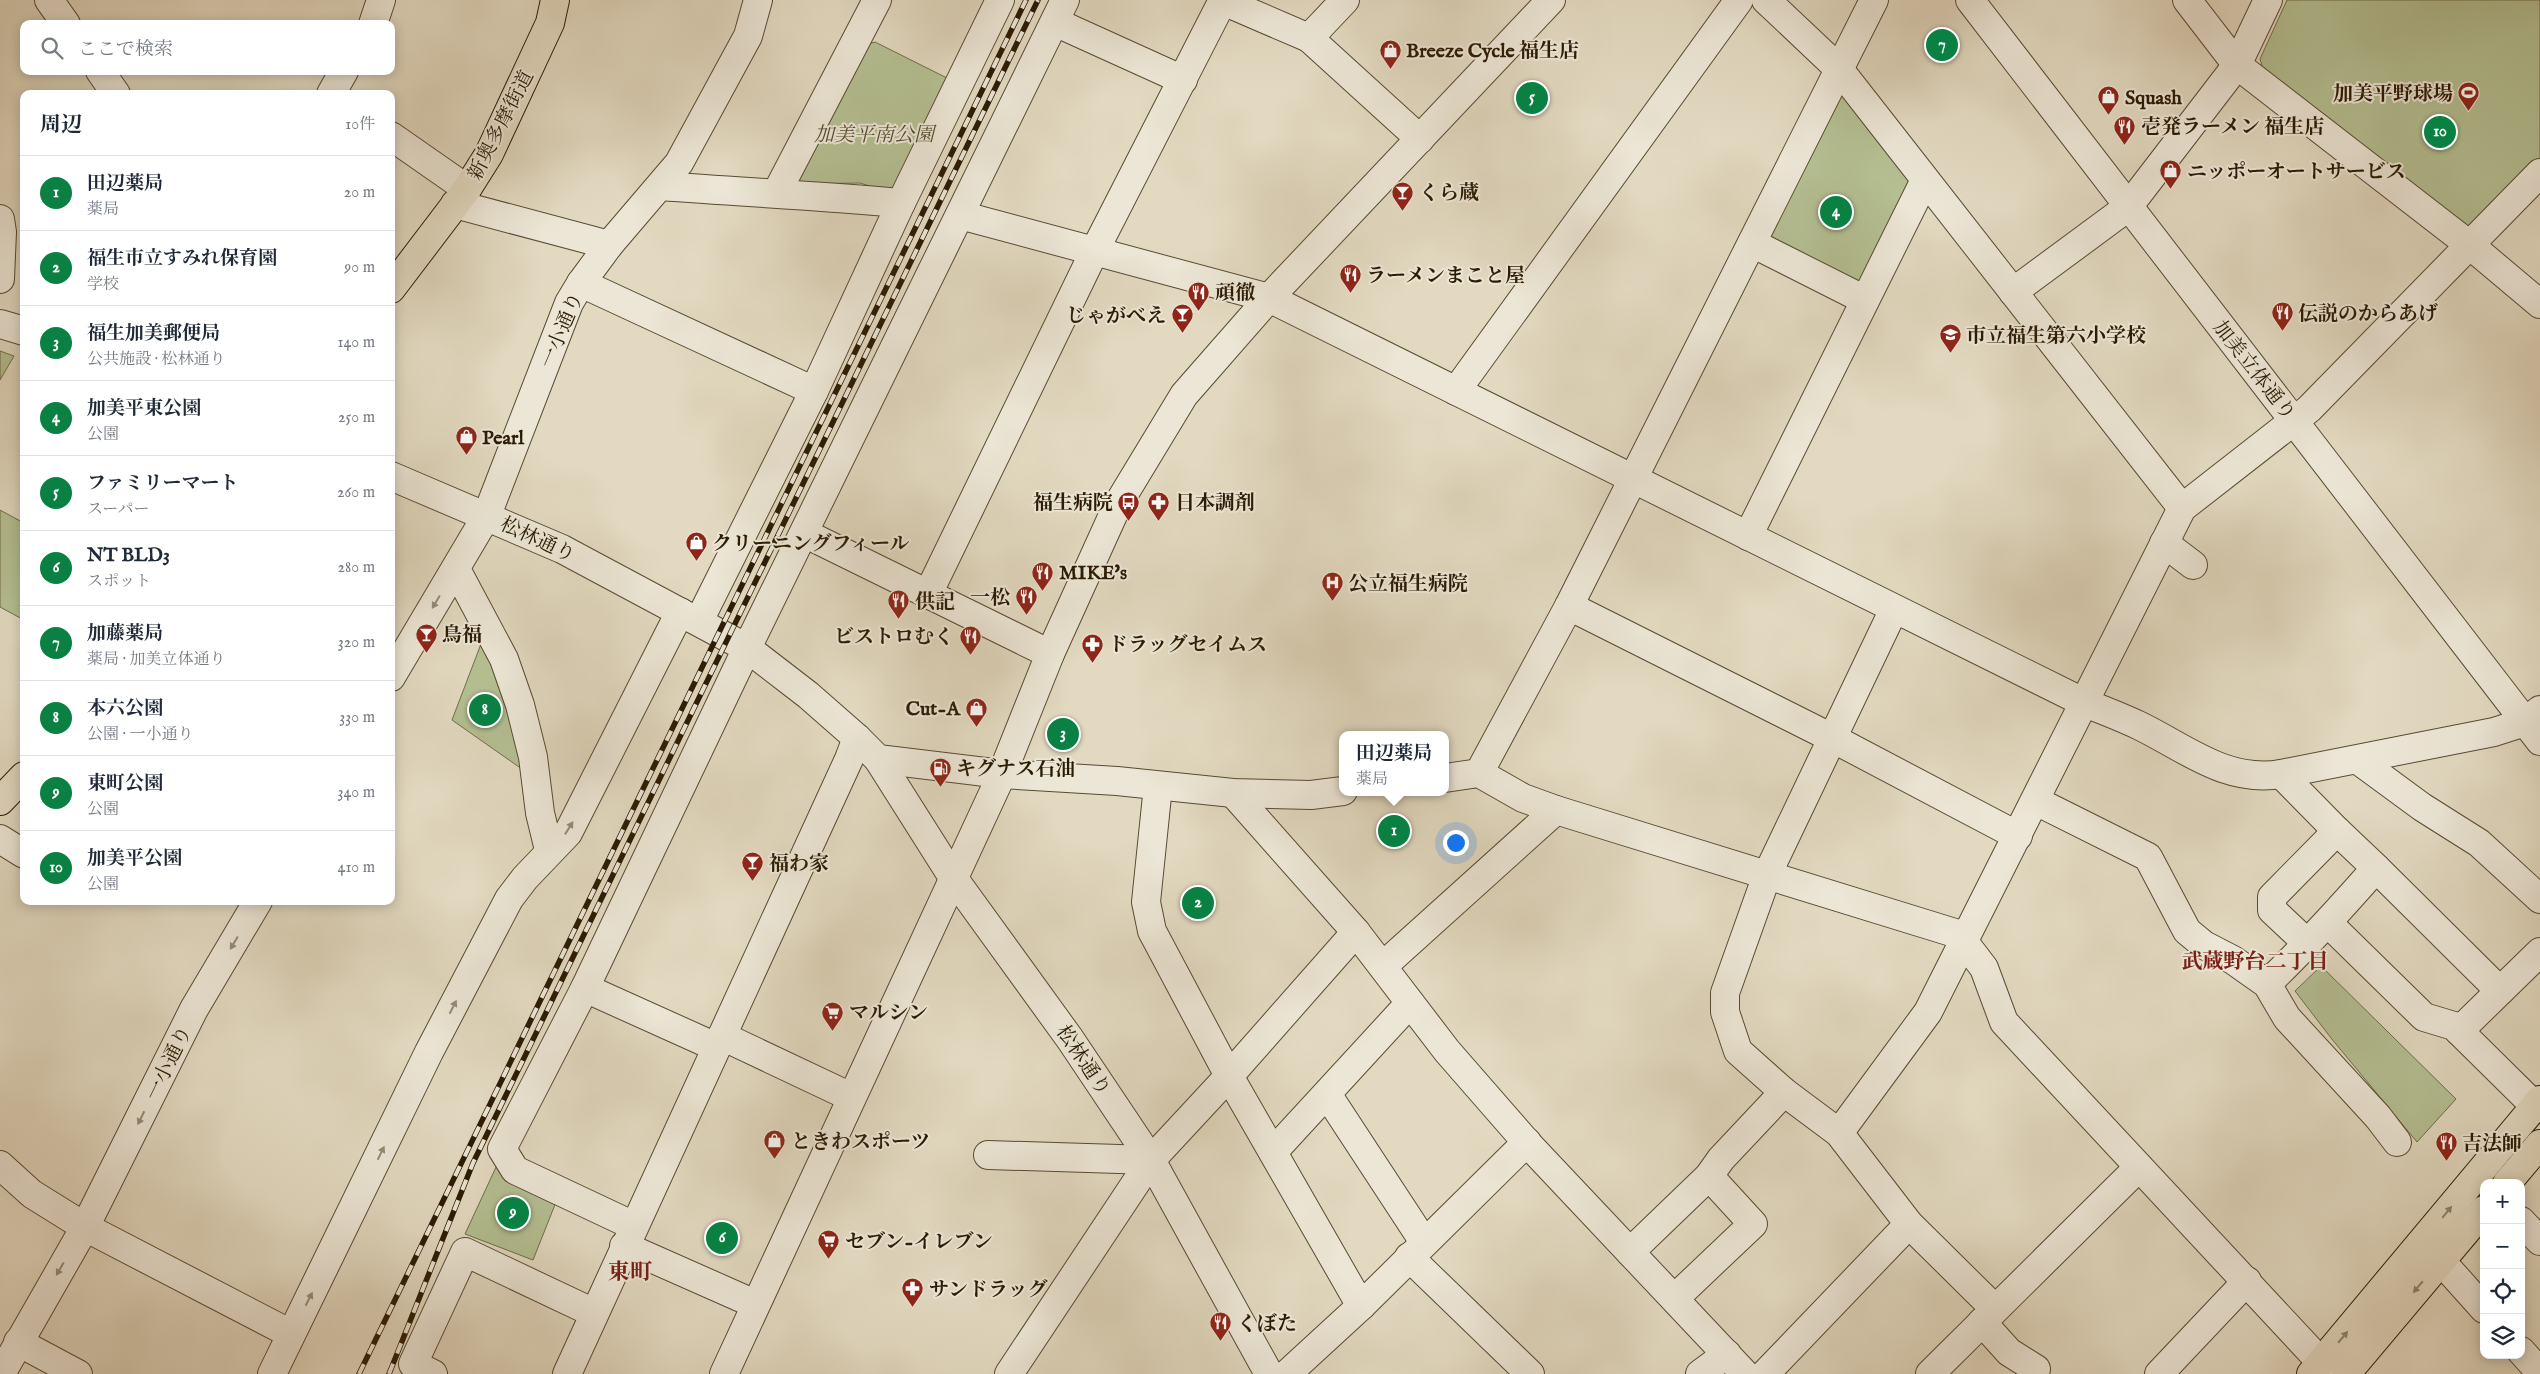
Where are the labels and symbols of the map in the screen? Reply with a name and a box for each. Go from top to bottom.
pin: 7 [1926,26,1958,64]
shop icon: Breeze Cycle 福生店 [1378,38,1402,69]
place label: Breeze Cycle 福生店 [1406,39,1579,64]
street label: 新奥多摩街道 [463,67,540,185]
pin: 5 [1516,79,1548,117]
sports icon: 加美平野球場 [2457,81,2481,112]
place label: 加美平野球場 [2333,82,2453,107]
shop icon: Squash [2097,85,2121,116]
place label: Squash [2125,86,2182,111]
pin: 10 [2424,113,2456,151]
restaurant icon: 壱発ラーメン 福生店 [2113,114,2137,145]
place label: 壱発ラーメン 福生店 [2141,115,2324,140]
park label: 加美平南公園 [814,123,937,148]
shop icon: ニッポーオートサービス [2159,159,2183,190]
place label: ニッポーオートサービス [2187,160,2406,185]
bar icon: くら蔵 [1391,180,1415,211]
place label: くら蔵 [1419,181,1479,206]
pin: 4 [1820,193,1852,231]
restaurant icon: ラーメンまこと屋 [1338,263,1362,294]
place label: ラーメンまこと屋 [1366,264,1525,289]
restaurant icon: 頑徹 [1187,280,1211,311]
place label: 頑徹 [1215,281,1255,306]
street label: 一小通り [535,289,590,372]
restaurant icon: 伝説のからあげ [2270,301,2294,332]
place label: 伝説のからあげ [2298,302,2438,327]
bar icon: じゃがべえ [1170,303,1194,334]
place label: じゃがべえ [1066,304,1166,329]
street label: 加美立体通り [2207,316,2301,426]
school or university icon: 市立福生第六小学校 [1938,323,1962,354]
place label: 市立福生第六小学校 [1966,324,2146,349]
shop icon: Pearl [454,425,478,456]
place label: Pearl [482,426,524,451]
bus stop icon: 福生病院 [1117,490,1141,521]
pharmacy icon: 日本調剤 [1147,490,1171,521]
place label: 福生病院 [1033,491,1113,516]
place label: 日本調剤 [1175,491,1255,516]
street label: 松林通り [496,512,579,569]
shop icon: クリーニングフィール [684,531,708,562]
place label: クリーニングフィール [712,532,910,557]
restaurant icon: MIKE's [1031,560,1055,591]
place label: MIKE's [1059,561,1127,586]
hospital icon: 公立福生病院 [1320,571,1344,602]
place label: 公立福生病院 [1348,572,1468,597]
restaurant icon: 一松 [1014,585,1038,616]
place label: 一松 [970,586,1010,611]
restaurant icon: 供記 [887,589,911,620]
place label: 供記 [915,590,955,615]
one-way arrow [431,596,440,609]
bar icon: 鳥福 [414,622,438,653]
place label: 鳥福 [442,623,482,648]
restaurant icon: ビストロむく [958,624,982,655]
place label: ビストロむく [834,625,954,650]
pharmacy icon: ドラッグセイムス [1080,632,1104,663]
place label: ドラッグセイムス [1108,633,1267,658]
pin: 8 [469,691,501,729]
shop icon: Cut-A [964,696,988,727]
place label: Cut-A [906,697,961,722]
pin: 3 [1047,715,1079,753]
fuel station icon: キグナス石油 [928,756,952,787]
place label: キグナス石油 [956,757,1075,782]
pin: 1 [1378,812,1410,850]
one-way arrow [564,822,574,835]
your location [1443,830,1469,856]
bar icon: 福わ家 [741,851,765,882]
place label: 福わ家 [769,852,829,877]
pin: 2 [1182,884,1214,922]
one-way arrow [229,937,238,950]
district label: 武蔵野台二丁目 [2182,949,2329,976]
one-way arrow [449,1000,457,1014]
supermarket icon: マルシン [821,1000,845,1031]
place label: マルシン [849,1001,928,1026]
street label: 松林通り [1050,1021,1115,1101]
street label: 一小通り [141,1022,198,1105]
one-way arrow [137,1110,145,1125]
shop icon: ときわスポーツ [763,1129,787,1160]
place label: ときわスポーツ [791,1130,930,1155]
restaurant icon: 吉法師 [2434,1131,2458,1162]
place label: 吉法師 [2462,1132,2522,1157]
one-way arrow [377,1146,385,1160]
pin: 9 [497,1194,529,1232]
one-way arrow [2442,1206,2453,1219]
pin: 6 [706,1219,738,1257]
supermarket icon: セブン-イレブン [817,1229,841,1260]
place label: セブン-イレブン [845,1230,993,1255]
district label: 東町 [608,1259,652,1287]
one-way arrow [56,1263,65,1276]
pharmacy icon: サンドラッグ [901,1277,925,1308]
place label: サンドラッグ [929,1278,1048,1303]
one-way arrow [2413,1281,2424,1294]
one-way arrow [305,1291,313,1306]
restaurant icon: くぼた [1209,1311,1233,1342]
place label: くぼた [1237,1312,1297,1337]
one-way arrow [2337,1331,2348,1343]

